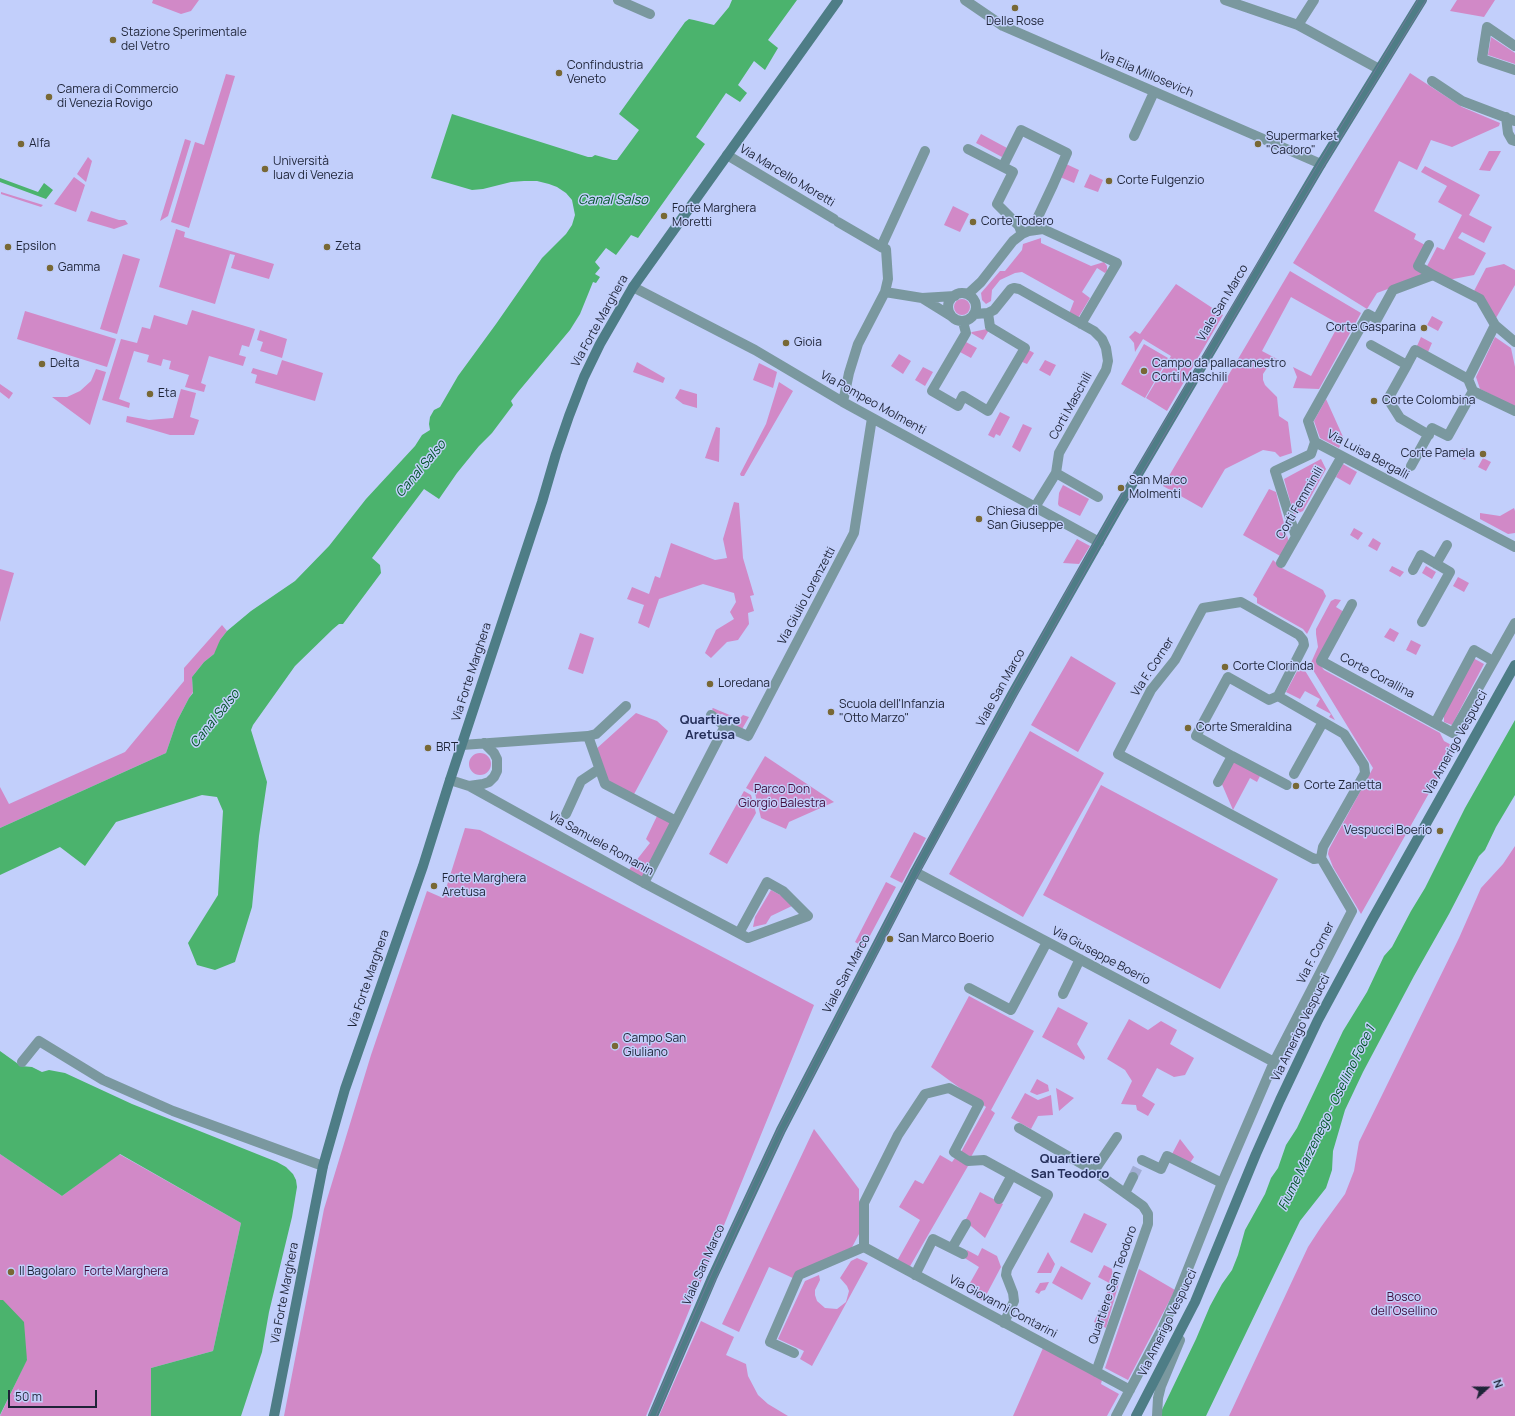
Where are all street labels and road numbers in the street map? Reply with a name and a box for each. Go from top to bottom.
street label: Via Elia Millosevich [1096,48,1196,100]
street label: Via Marcello Moretti [737,142,837,210]
street label: Viale San Marco [1194,262,1252,344]
street label: Via Forte Marghera [569,272,631,370]
street label: Via Pompeo Molmenti [818,368,928,438]
street label: Corti Maschili [1046,370,1096,442]
street label: Via Luisa Bergalli [1324,427,1412,483]
street label: Corti Femminili [1273,464,1327,542]
street label: Via Giulio Lorenzetti [775,545,839,647]
street label: Via Forte Marghera [449,621,495,723]
street label: Via F. Corner [1129,635,1177,699]
street label: Viale San Marco [974,647,1028,729]
street label: Corte Corallina [1337,650,1417,702]
street label: Via Amerigo Vespucci [1421,688,1491,798]
street label: Via Samuele Romanin [546,809,656,879]
street label: Via F. Corner [1294,920,1338,986]
street label: Via Giuseppe Boerio [1049,924,1153,988]
street label: Via Forte Marghera [345,928,393,1030]
street label: Viale San Marco [820,932,874,1016]
street label: Via Amerigo Vespucci [1269,972,1333,1084]
street label: Viale San Marco [680,1222,728,1308]
street label: Quartiere San Teodoro [1086,1224,1140,1346]
street label: Via Forte Marghera [268,1241,302,1345]
street label: Via Amerigo Vespucci [1136,1267,1200,1379]
street label: Via Giovanni Contarini [947,1272,1059,1342]

